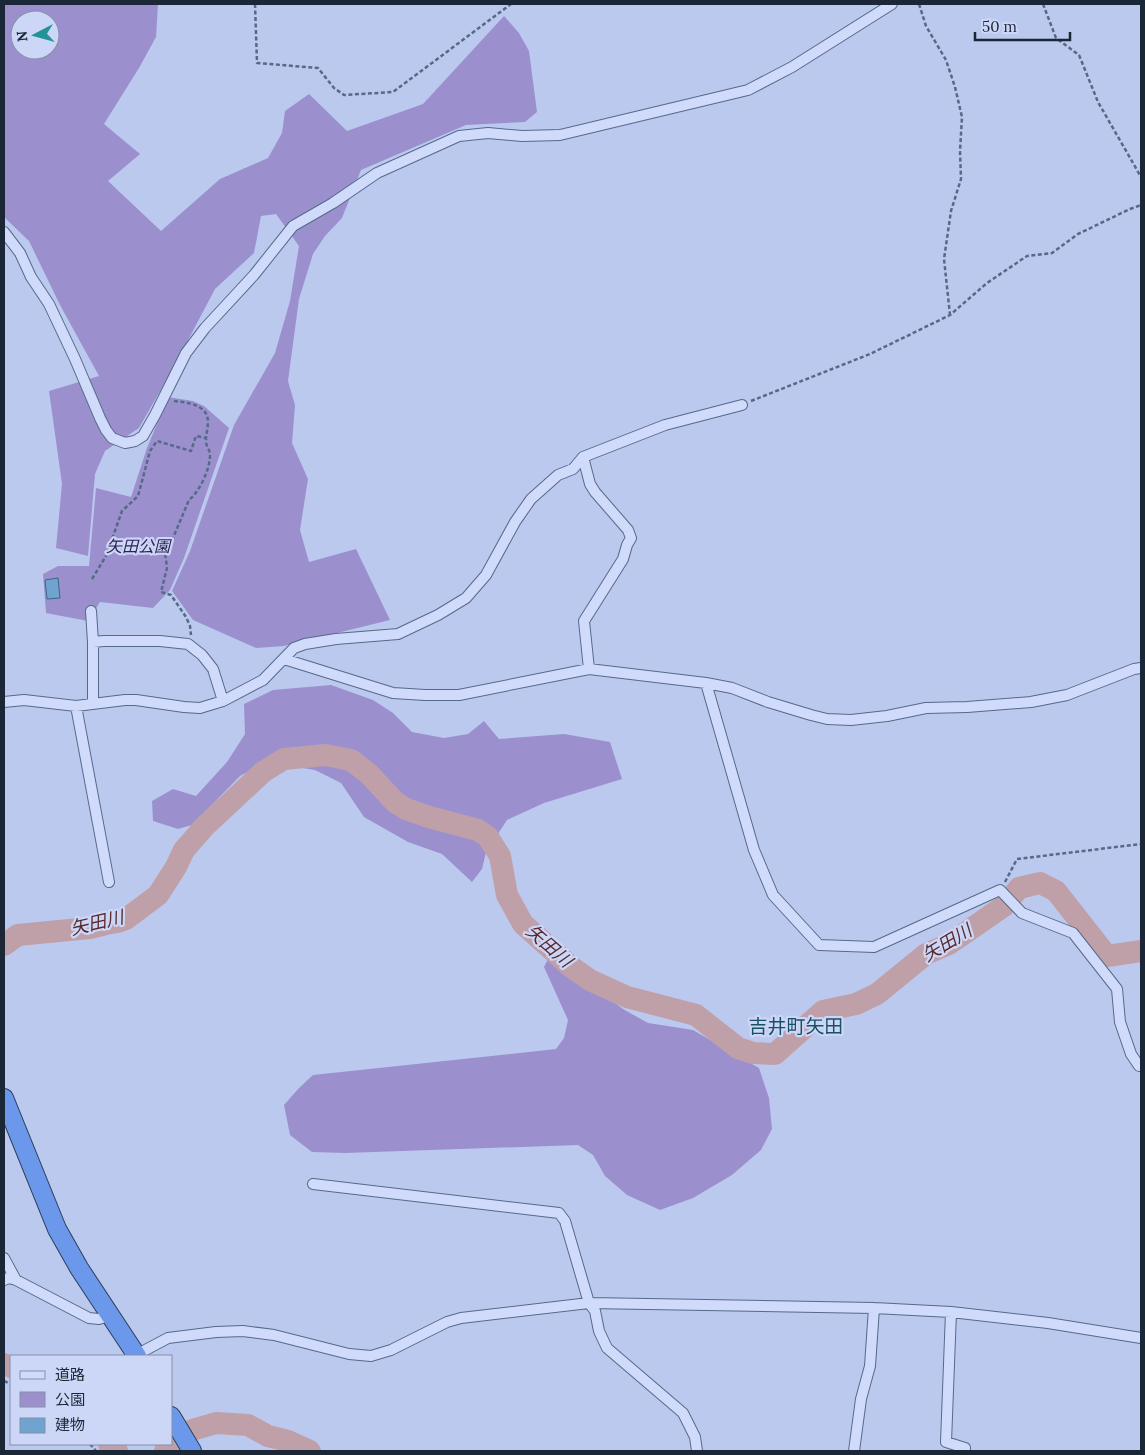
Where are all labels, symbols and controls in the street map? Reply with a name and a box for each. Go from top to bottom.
north arrow [10,10,60,60]
scale bar [975,10,1070,42]
text: 50 m [982,17,1017,36]
text: N [13,30,32,43]
park label: 矢田公園 [106,536,172,556]
water label: 矢田川 [68,905,128,940]
water label: 矢田川 [918,918,978,966]
water label: 矢田川 [521,919,579,973]
district label: 吉井町矢田 [748,1014,844,1038]
legend [10,1355,172,1445]
text: 道路 [55,1365,85,1384]
text: 公園 [55,1390,85,1409]
text: 建物 [55,1415,85,1434]

